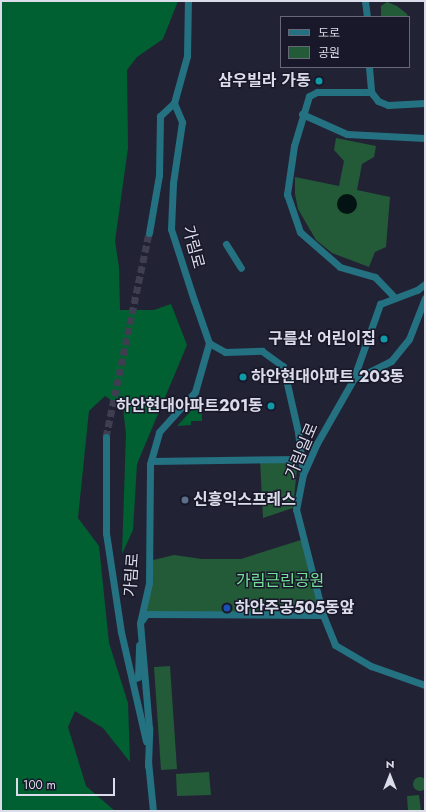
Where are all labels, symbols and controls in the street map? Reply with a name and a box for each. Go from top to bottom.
legend [280,16,410,68]
text: 도로 [318,24,340,42]
text: 공원 [318,44,340,62]
place label: 삼우빌라 가동 [218,71,311,91]
marker: 삼우빌라 가동 [314,76,324,86]
street label: 가림로 [178,223,208,271]
place label: 구름산 어린이집 [268,329,376,349]
marker: 구름산 어린이집 [379,334,389,344]
place label: 하안현대아파트 203동 [251,367,405,387]
marker: 하안현대아파트 203동 [238,372,248,382]
place label: 하안현대아파트201동 [116,396,263,416]
marker: 하안현대아파트201동 [266,401,276,411]
street label: 가림일로 [282,420,322,482]
place label: 신흥익스프레스 [193,490,296,510]
marker: 신흥익스프레스 [180,495,190,505]
street label: 가림로 [121,552,143,598]
park label: 가림근린공원 [236,571,324,591]
place label: 하안주공505동앞 [235,598,355,618]
marker: 하안주공505동앞 [222,603,232,613]
north arrow [370,756,410,796]
text: N [386,756,394,772]
scale bar [18,770,117,796]
text: 100 m [23,776,56,794]

